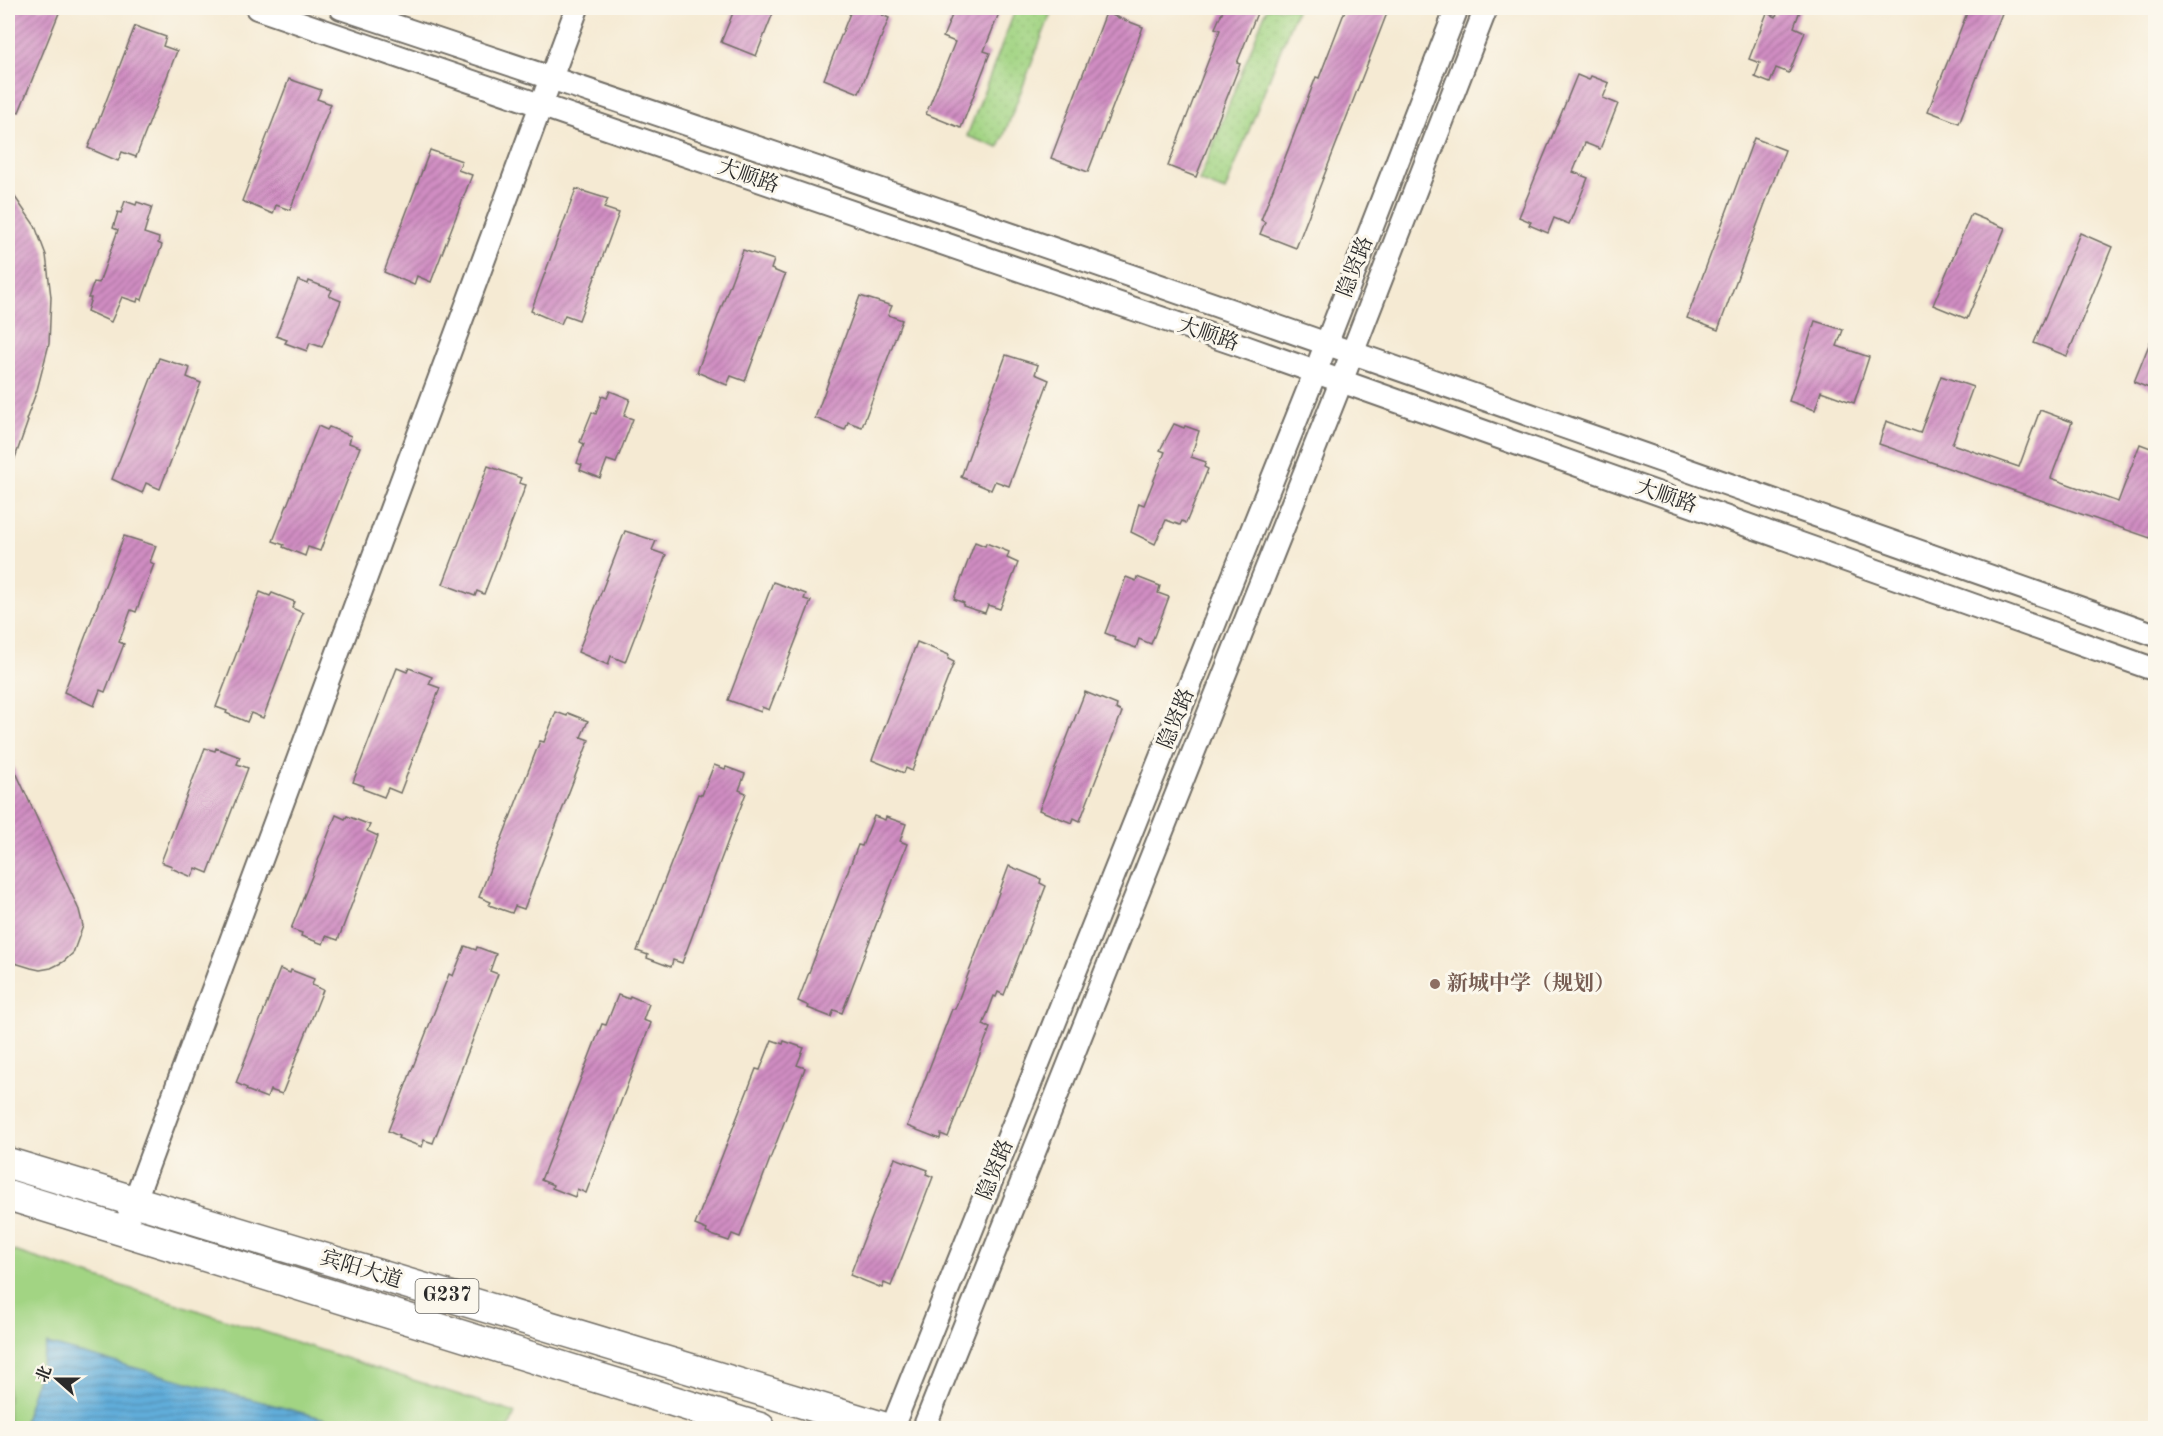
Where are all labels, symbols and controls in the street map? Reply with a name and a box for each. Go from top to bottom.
street label: 大顺路 [715,155,782,197]
street label: 隐贤路 [1333,233,1377,300]
street label: 大顺路 [1175,313,1242,355]
street label: 大顺路 [1633,475,1700,517]
street label: 隐贤路 [1154,685,1199,752]
place label: 新城中学（规划） [1447,972,1615,995]
marker: 新城中学（规划） [1428,977,1442,991]
street label: 隐贤路 [973,1136,1018,1203]
street label: 宾阳大道 [318,1246,405,1292]
road number: G237 [416,1279,478,1313]
north arrow [27,1349,87,1409]
text: 北 [33,1363,55,1385]

